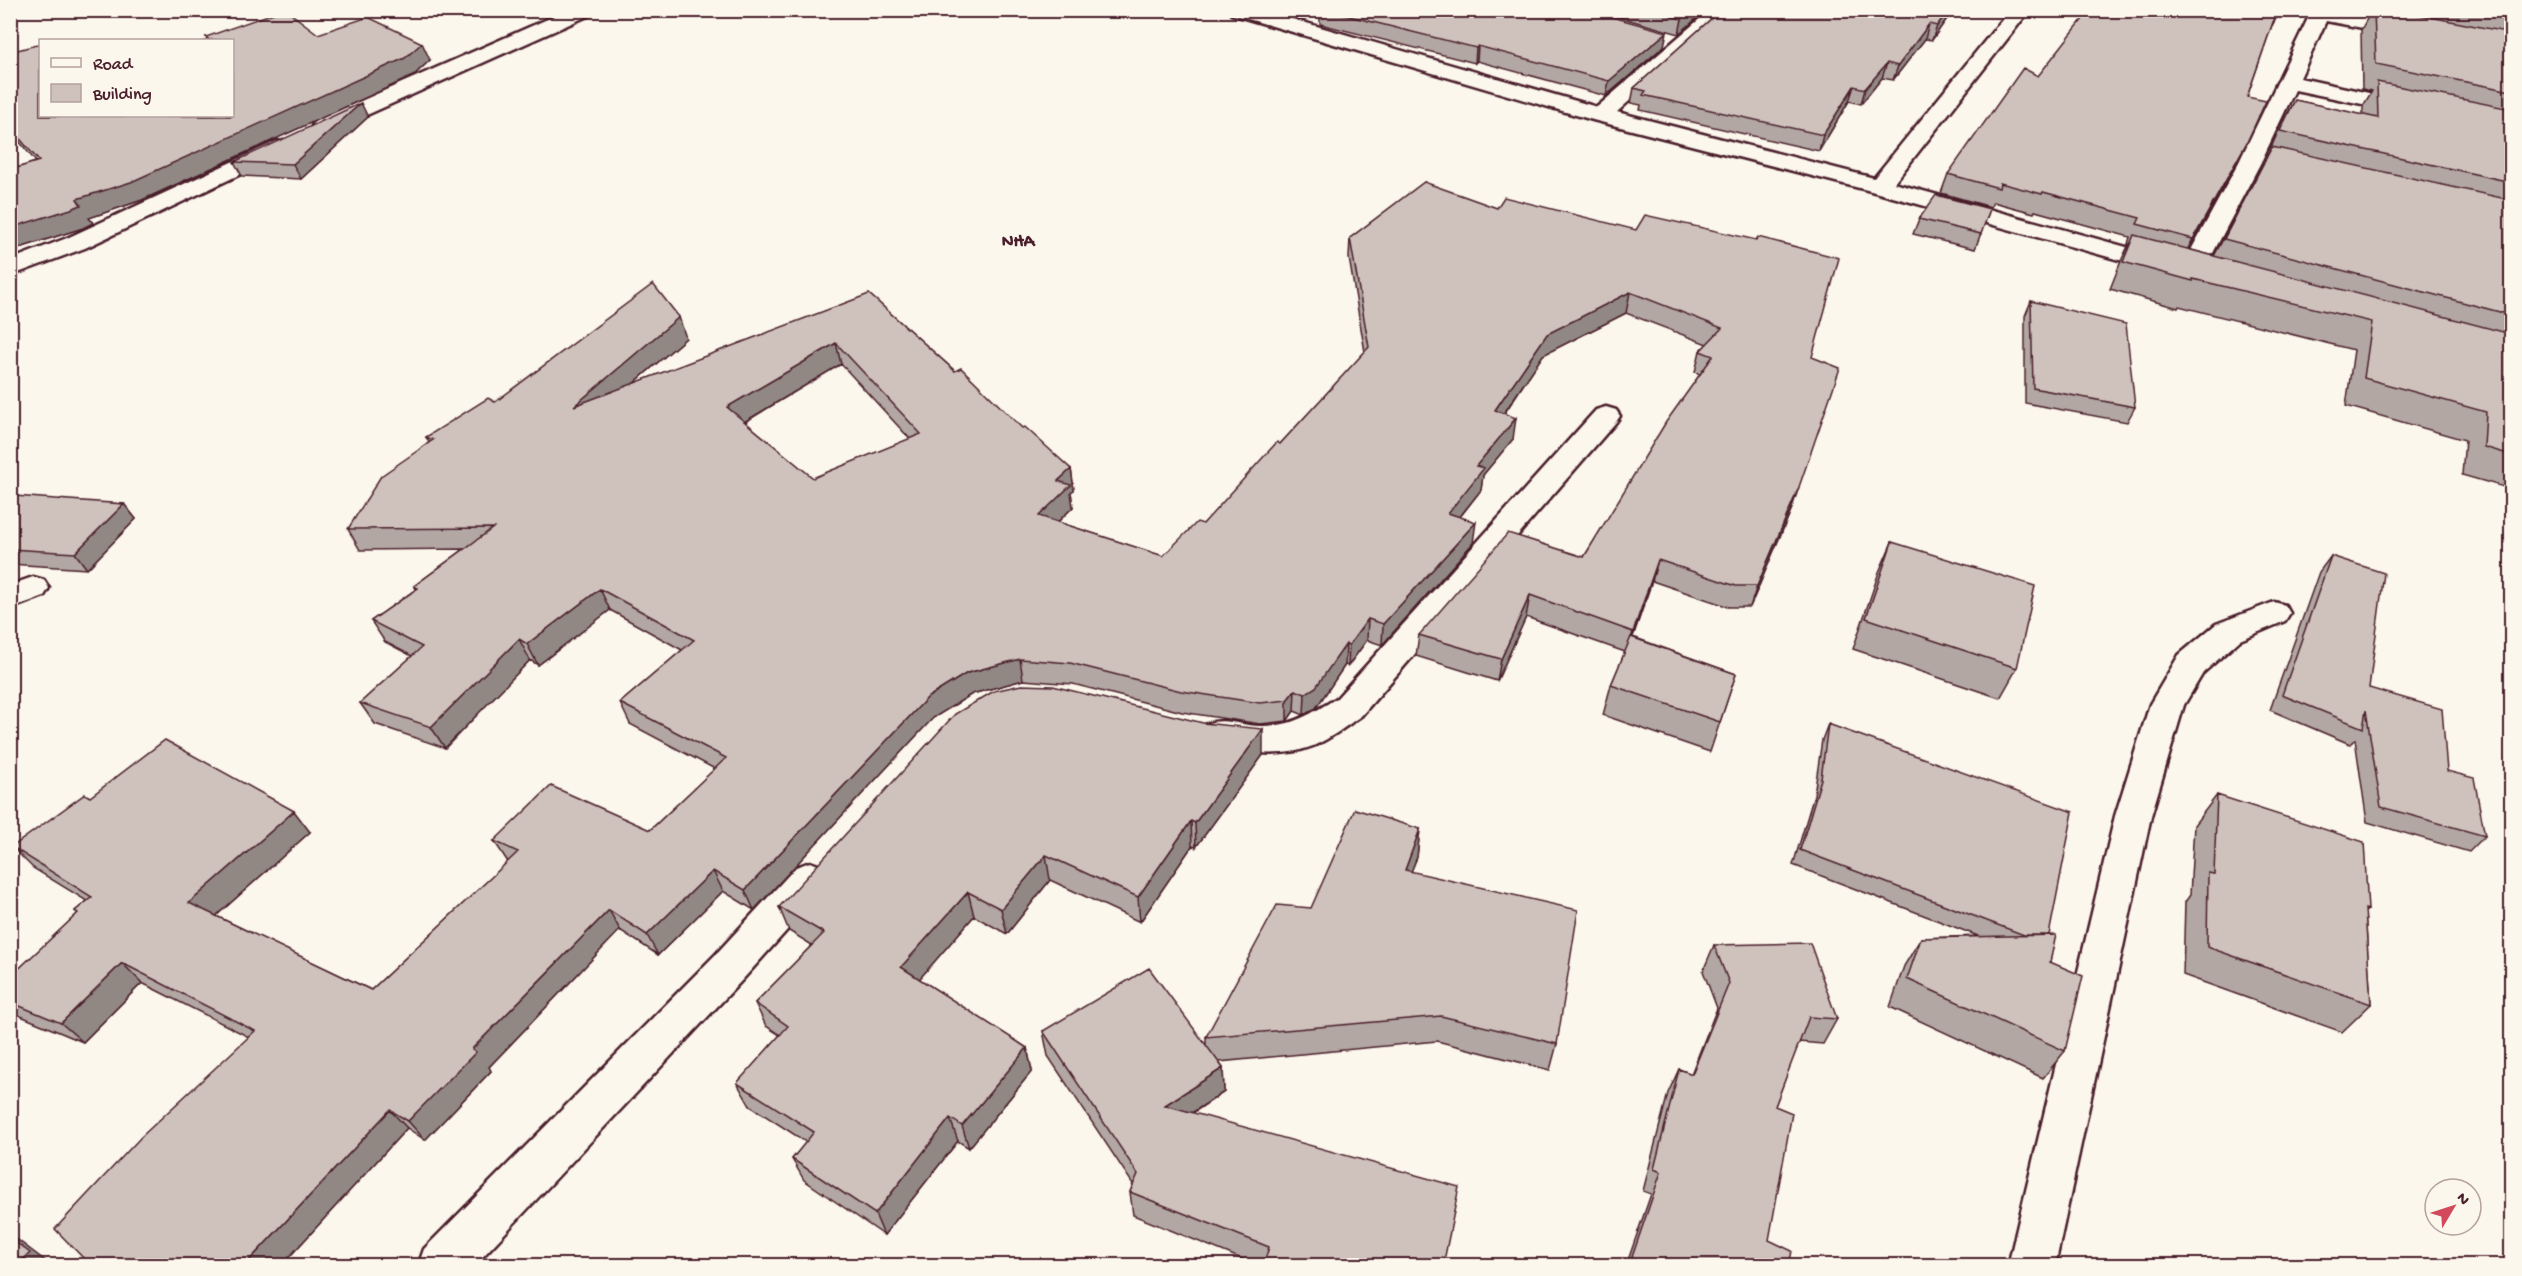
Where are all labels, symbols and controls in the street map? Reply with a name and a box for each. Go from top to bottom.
legend [39,39,234,117]
text: Road [93,55,134,76]
text: Building [92,85,152,106]
district label: NHA [1002,232,1036,253]
north arrow [2423,1177,2483,1237]
text: N [2451,1190,2473,1210]

